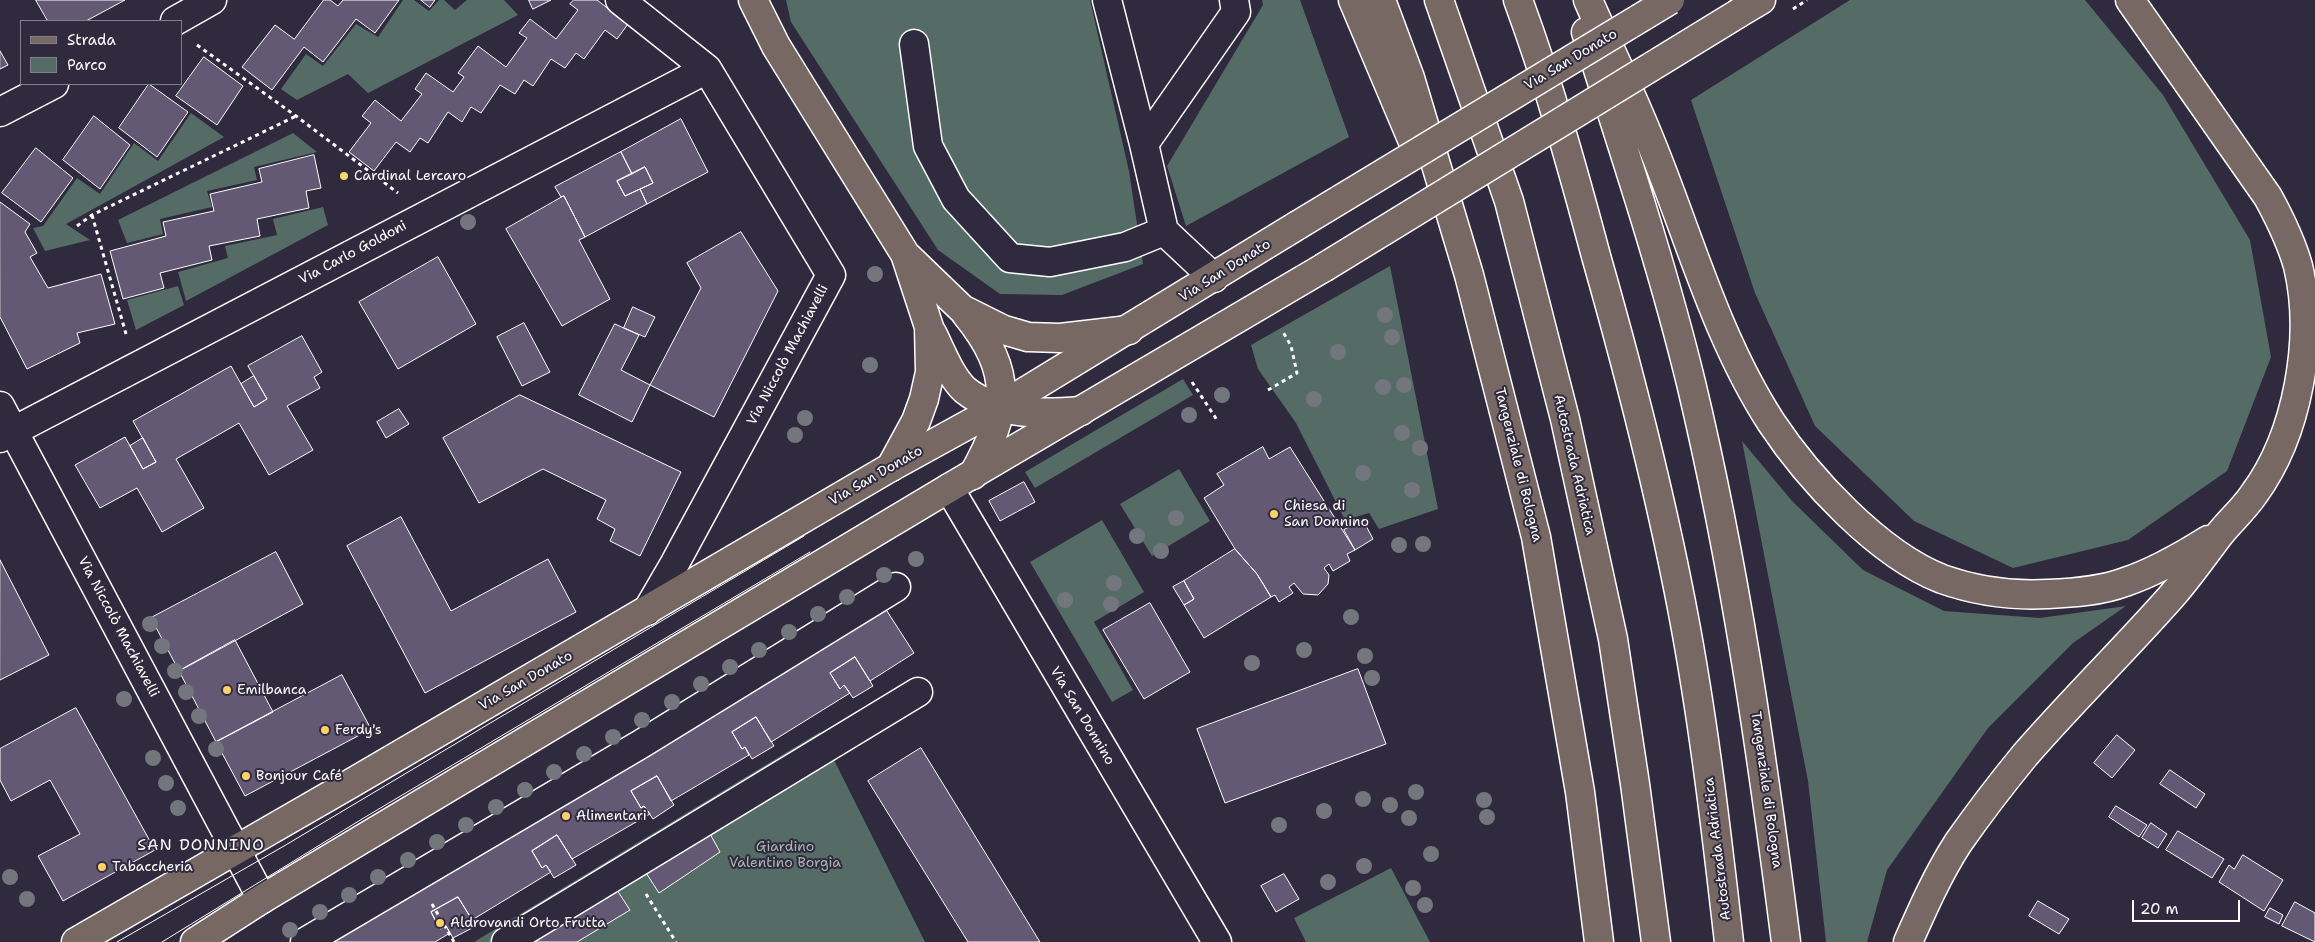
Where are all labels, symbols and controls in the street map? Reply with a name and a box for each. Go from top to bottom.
legend [20,20,182,85]
street label: Via San Donato [1522,26,1620,94]
text: Strada [67,30,116,50]
text: Parco [67,55,107,75]
place label: Cardinal Lercaro [354,168,466,184]
marker: Cardinal Lercaro [338,170,350,182]
street label: Via Carlo Goldoni [296,217,410,289]
street label: Via San Donato [1176,236,1274,306]
street label: Via Niccolò Machiavelli [744,282,832,428]
street label: Tangenziale di Bologna [1491,386,1545,544]
street label: Autostrada Adriatica [1550,393,1598,537]
street label: Via San Donato [826,442,926,510]
place label: Chiesa di San Donnino [1284,498,1369,530]
marker: Chiesa di San Donnino [1268,508,1280,520]
street label: Via Niccolò Machiavelli [74,554,162,700]
street label: Via San Donato [476,647,576,715]
street label: Via San Donnino [1046,664,1118,768]
place label: Emilbanca [237,682,306,698]
marker: Emilbanca [221,684,233,696]
street label: Tangenziale di Bologna [1747,710,1785,870]
place label: Ferdy's [335,722,382,738]
marker: Ferdy's [319,724,331,736]
place label: Bonjour Café [256,768,342,784]
marker: Bonjour Café [240,770,252,782]
street label: Autostrada Adriatica [1701,777,1735,921]
place label: Alimentari [576,808,647,824]
marker: Alimentari [560,810,572,822]
district label: SAN DONNINO [136,836,266,856]
park label: Giardino Valentino Borgia [729,839,841,872]
place label: Tabaccheria [112,859,193,875]
marker: Tabaccheria [96,861,108,873]
scale bar [2135,890,2242,922]
text: 20 m [2140,899,2179,919]
place label: Aldrovandi Orto Frutta [450,915,606,931]
marker: Aldrovandi Orto Frutta [434,917,446,929]

